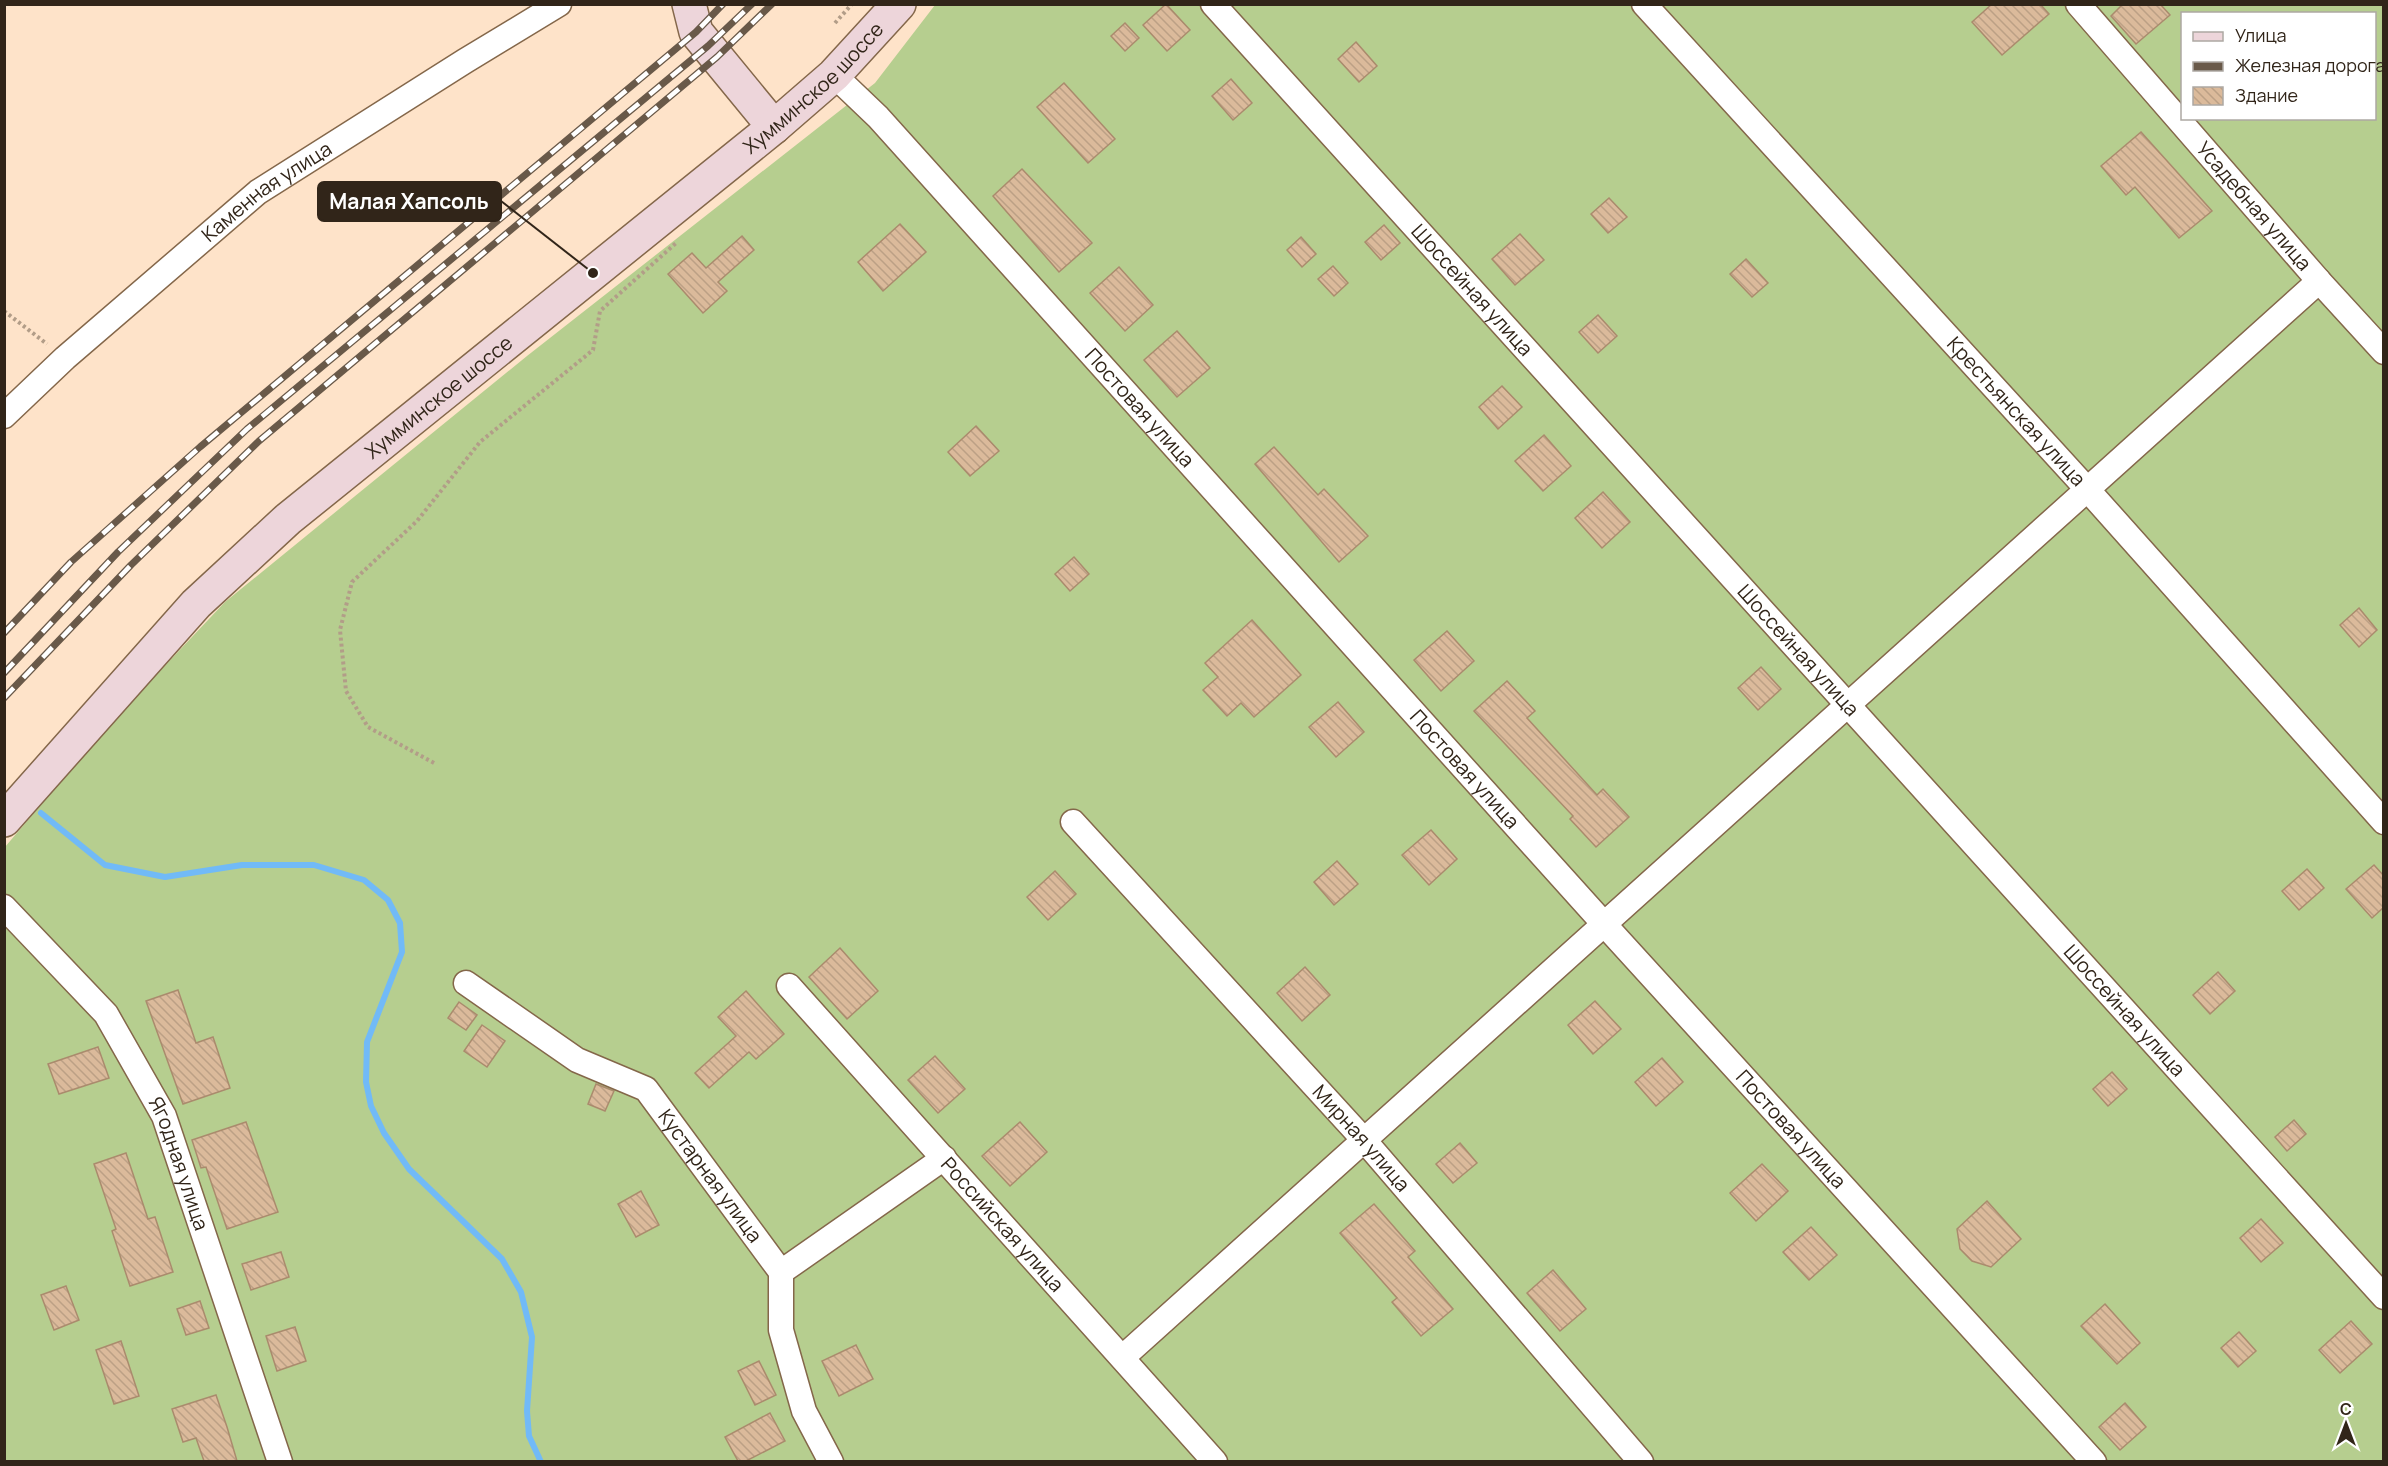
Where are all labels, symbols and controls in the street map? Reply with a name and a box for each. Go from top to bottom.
legend [2181,12,2376,120]
street label: Хумминское шоссе [737,16,889,160]
text: Улица [2235,23,2287,47]
text: Железная дорога [2235,53,2386,77]
text: Здание [2235,83,2298,107]
street label: Каменная улица [196,135,337,248]
street label: Усадебная улица [2191,136,2318,276]
callout: Малая Хапсоль [318,182,501,221]
text: Малая Хапсоль [329,187,489,215]
street label: Шоссейная улица [1406,218,1539,362]
street label: Хумминское шоссе [359,329,518,465]
street label: Крестьянская улица [1941,331,2092,492]
street label: Постовая улица [1079,342,1201,473]
street label: Шоссейная улица [1732,578,1866,722]
street label: Постовая улица [1404,703,1526,834]
street label: Шоссейная улица [2058,938,2192,1082]
street label: Постовая улица [1730,1064,1852,1194]
street label: Мирная улица [1307,1079,1417,1197]
street label: Ягодная улица [143,1091,215,1234]
street label: Кустарная улица [652,1104,769,1248]
street label: Российская улица [935,1151,1070,1297]
north arrow [2316,1394,2376,1454]
text: С [2340,1398,2352,1420]

